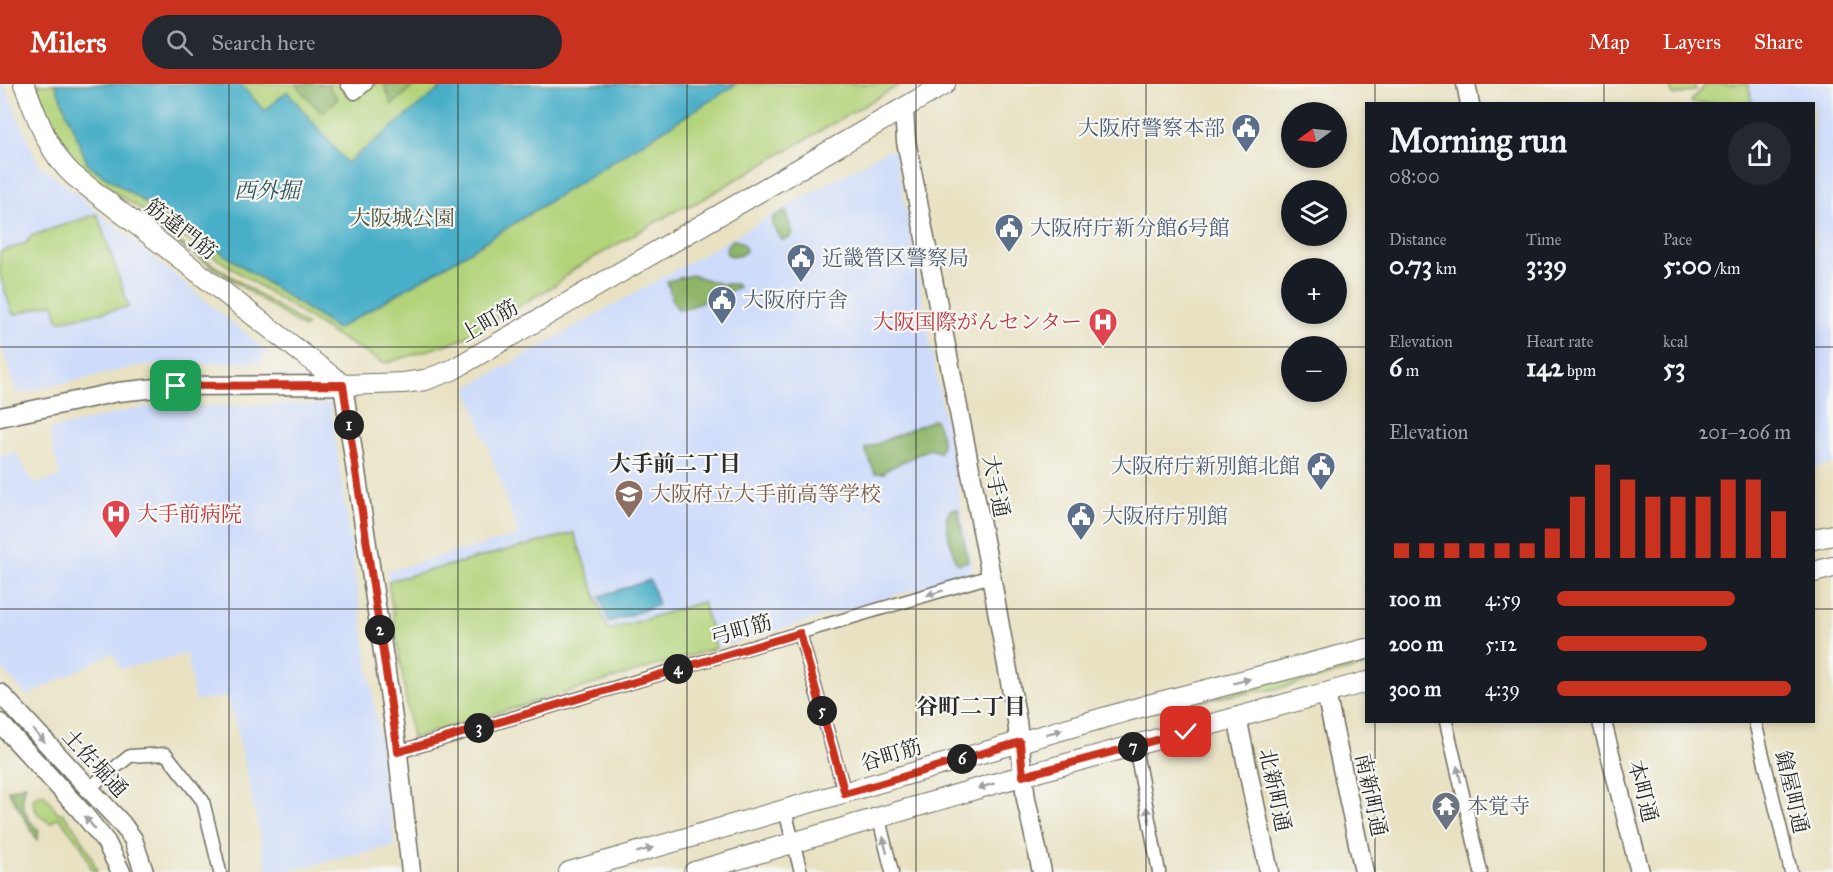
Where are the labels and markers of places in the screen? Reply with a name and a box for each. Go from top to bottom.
public building icon: 大阪府警察本部 [1230,112,1262,154]
place label: 大阪府警察本部 [1078,115,1225,141]
public building icon: 大阪府庁新分館6号館 [993,212,1025,254]
place label: 大阪府庁新分館6号館 [1030,215,1230,241]
public building icon: 近畿管区警察局 [785,242,817,284]
place label: 近畿管区警察局 [822,245,969,271]
public building icon: 大阪府庁舎 [706,284,738,326]
place label: 大阪府庁舎 [743,287,848,313]
hospital icon: 大阪国際がんセンター [1087,306,1119,348]
place label: 大阪国際がんセンター [873,309,1082,335]
pin [150,360,201,411]
pin: 1 [334,410,364,440]
public building icon: 大阪府庁新別館北館 [1305,450,1337,492]
place label: 大阪府庁新別館北館 [1111,453,1300,479]
school or university icon: 大阪府立大手前高等学校 [613,478,645,520]
place label: 大阪府立大手前高等学校 [650,481,881,507]
hospital icon: 大手前病院 [100,498,132,540]
public building icon: 大阪府庁別館 [1065,500,1097,542]
place label: 大手前病院 [137,501,242,527]
place label: 大阪府庁別館 [1102,503,1228,529]
pin: 2 [365,615,395,645]
pin: 4 [663,654,693,684]
pin: 5 [807,696,837,726]
pin [1160,706,1211,757]
pin: 3 [464,713,494,743]
pin: 7 [1118,732,1148,762]
pin: 6 [947,744,977,774]
temple icon: 本覚寺 [1430,790,1462,832]
place label: 本覚寺 [1467,793,1530,819]

